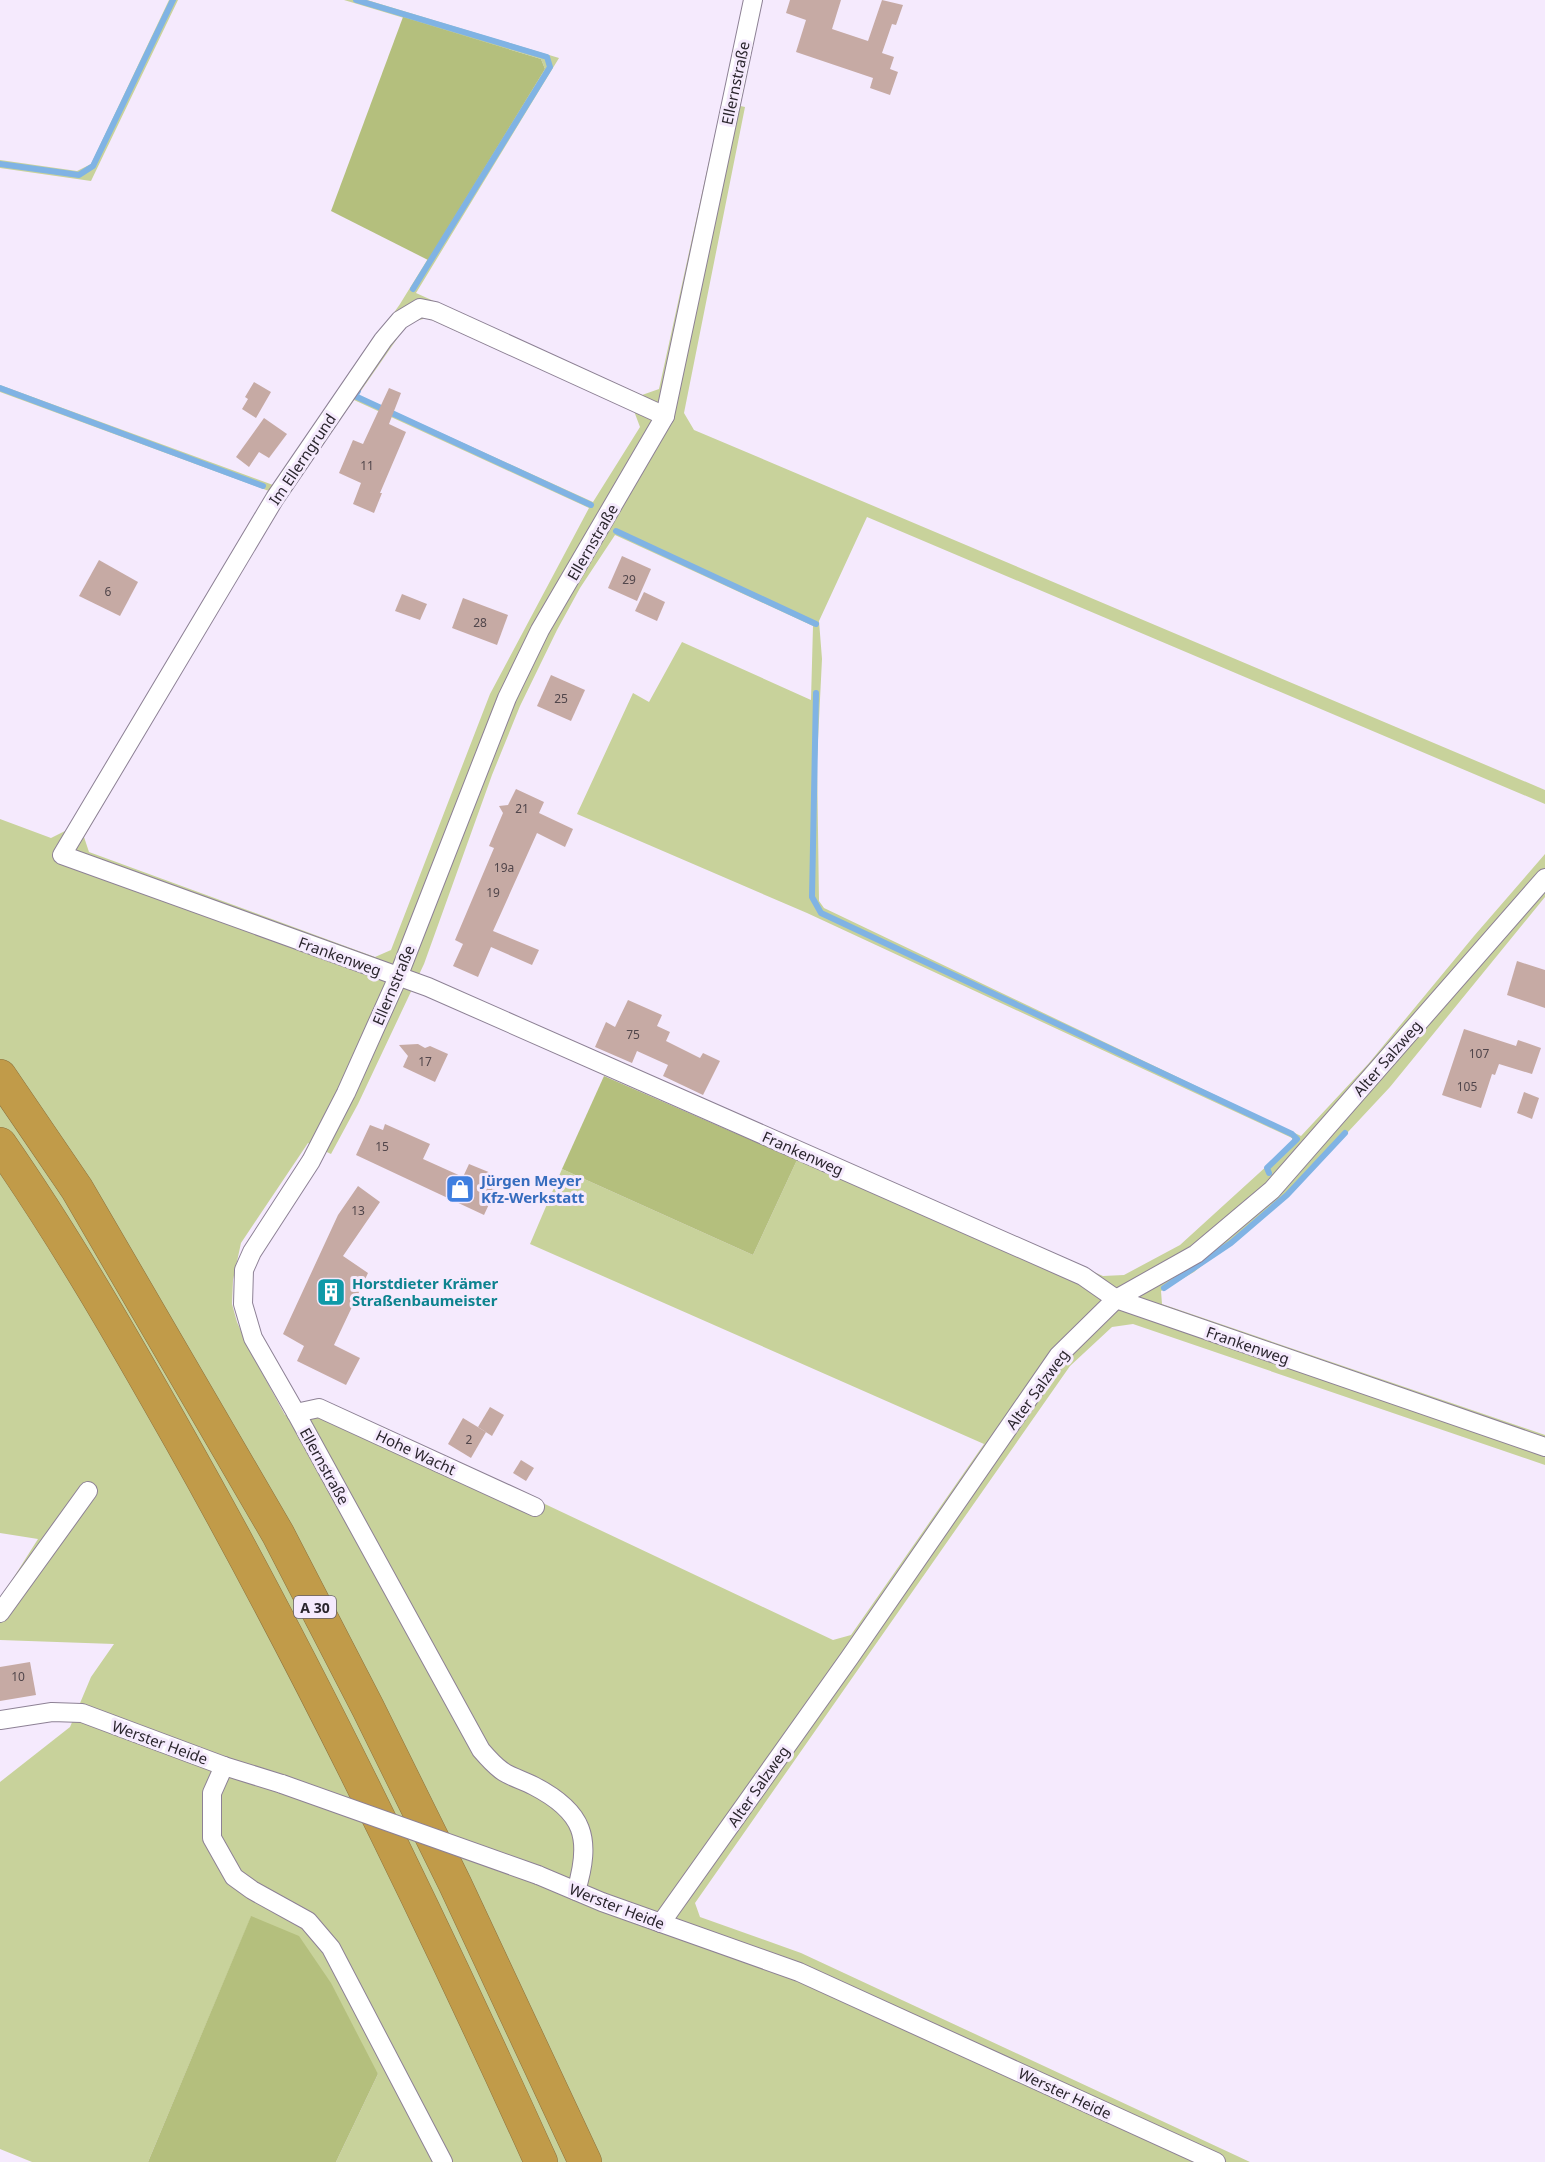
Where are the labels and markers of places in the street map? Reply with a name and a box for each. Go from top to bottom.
place label: Jürgen Meyer Kfz-Werkstatt [479,1170,585,1207]
shop icon: Jürgen Meyer Kfz-Werkstatt [444,1173,476,1205]
place label: Horstdieter Krämer Straßenbaumeister [352,1273,499,1310]
building icon: Horstdieter Krämer Straßenbaumeister [315,1276,347,1308]

